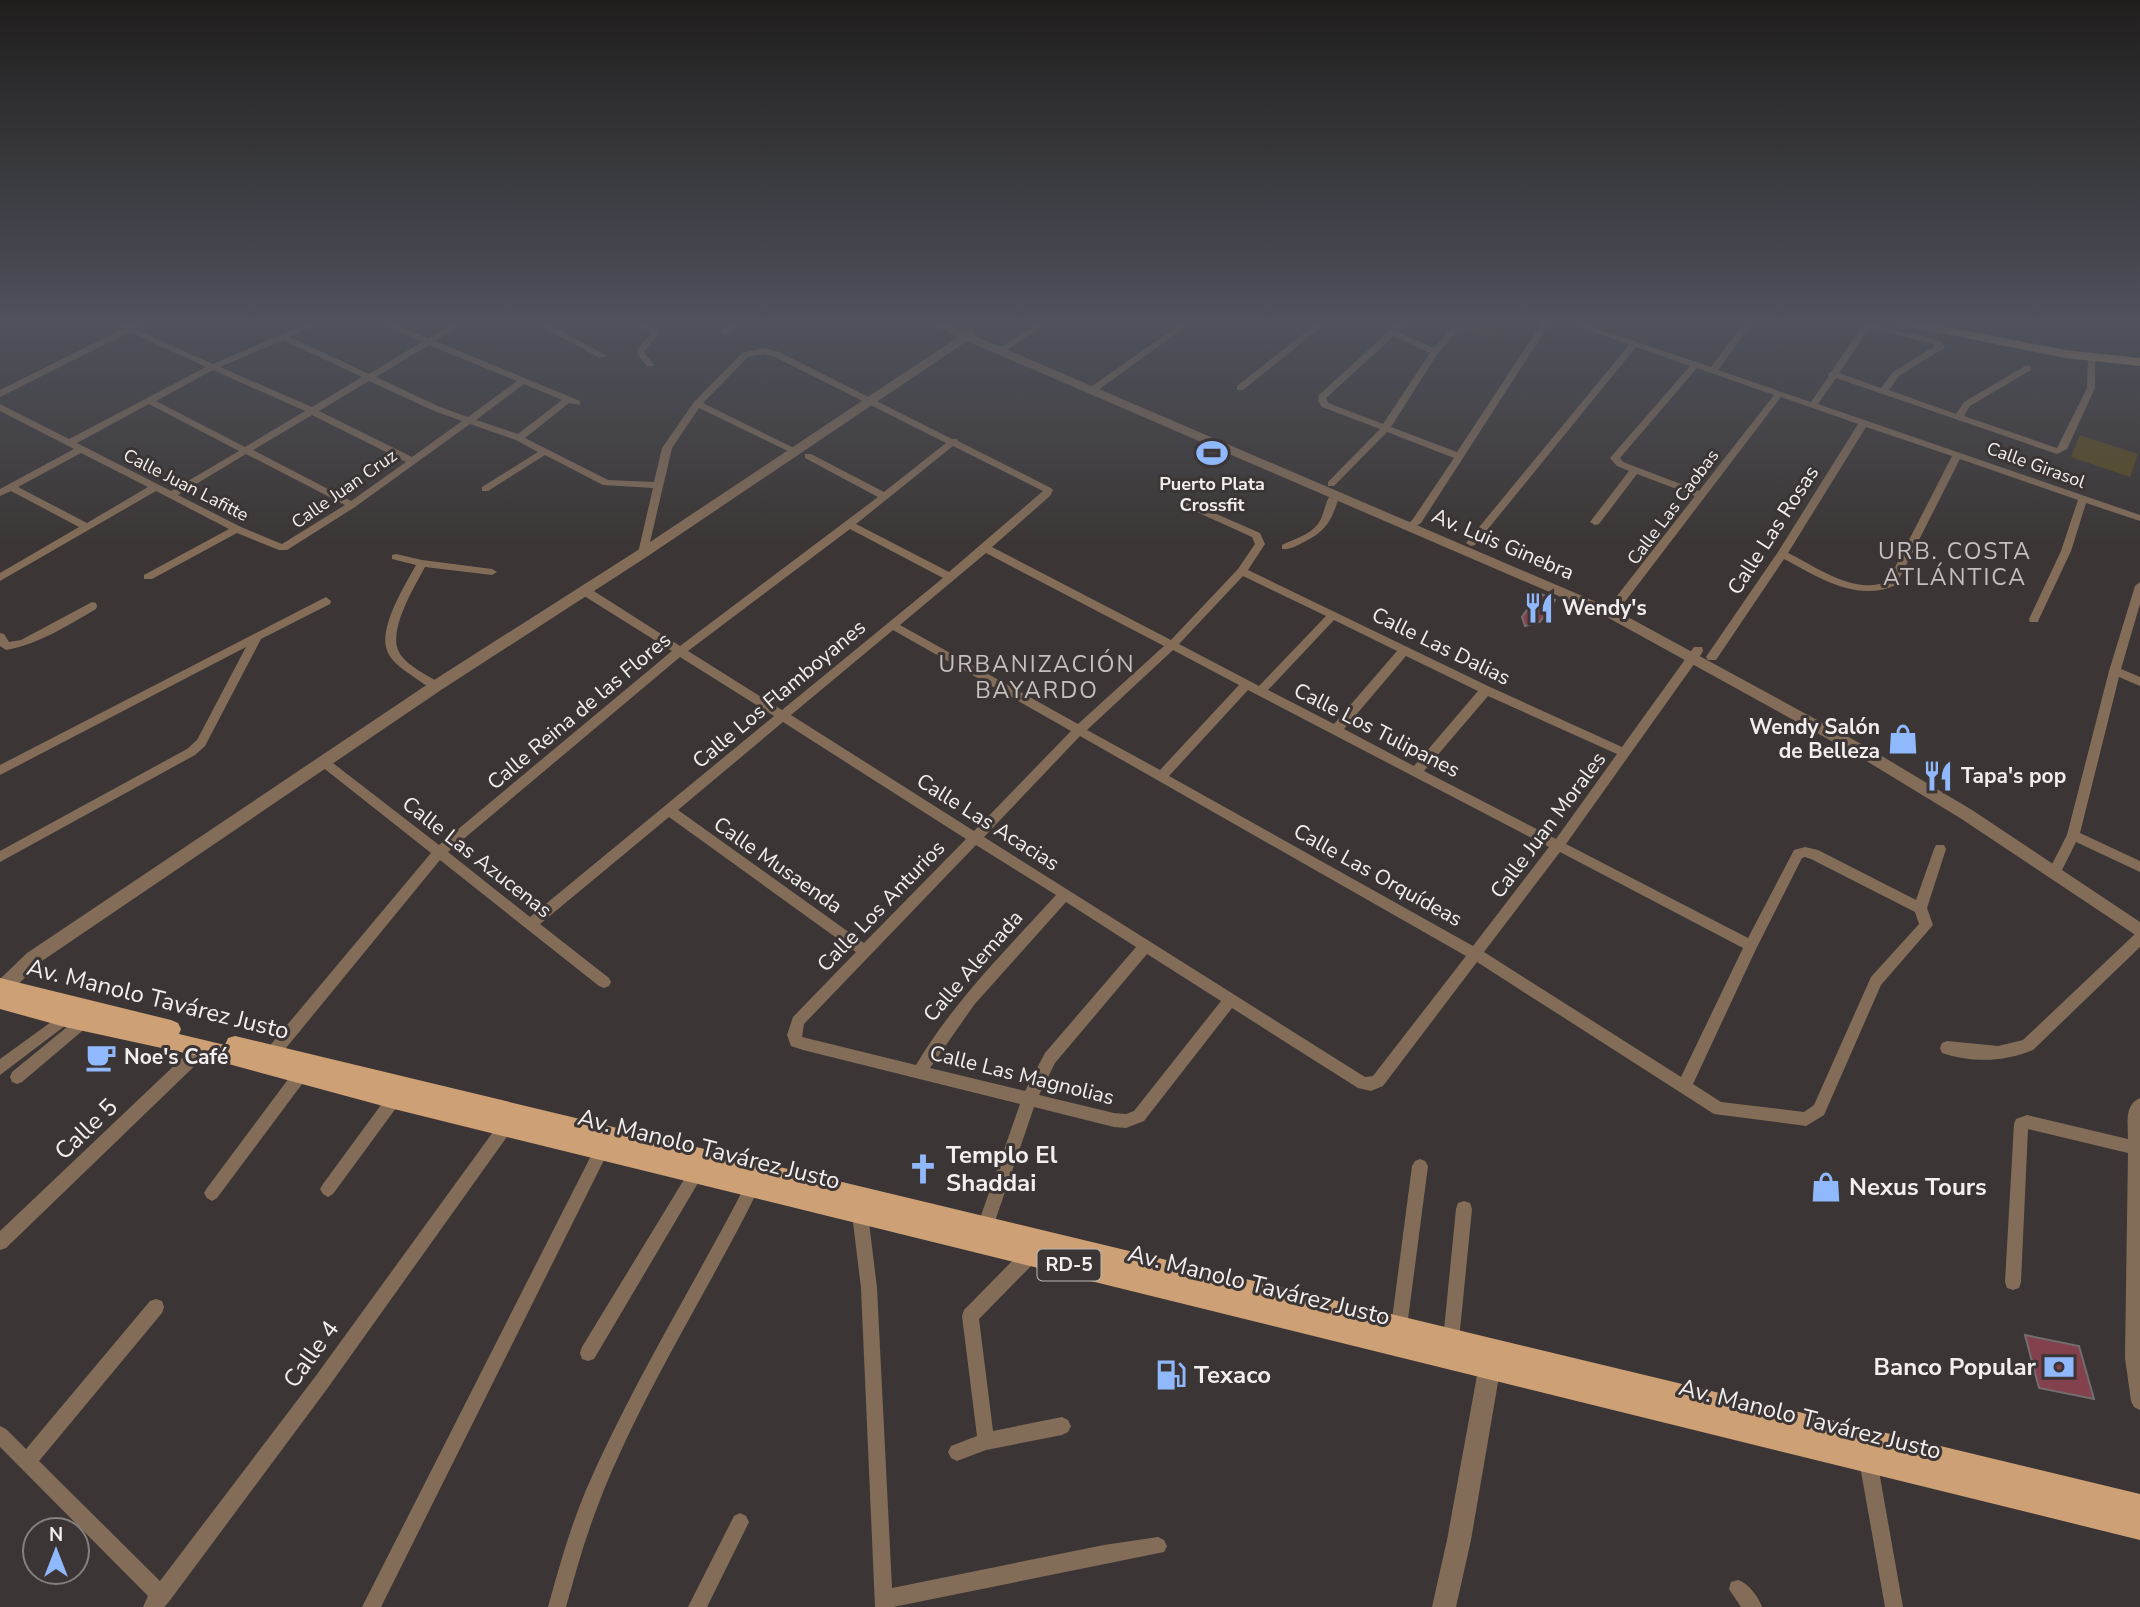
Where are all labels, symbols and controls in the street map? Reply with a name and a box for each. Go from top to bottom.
sports icon: Puerto Plata Crossfit [1195,436,1229,470]
street label: Calle Girasol [1983,436,2089,494]
street label: Calle Juan Lafitte [119,443,253,527]
street label: Calle Juan Cruz [287,444,401,534]
street label: Calle Las Caobas [1622,444,1724,570]
street label: Calle Las Rosas [1721,460,1825,600]
place label: Puerto Plata Crossfit [1159,472,1265,517]
street label: Av. Luis Ginebra [1428,501,1578,587]
district label: URB. COSTA ATLÁNTICA [1878,536,2032,593]
restaurant icon: Wendy's [1522,591,1556,625]
place label: Wendy's [1562,594,1647,622]
street label: Calle Las Dalias [1367,600,1515,692]
street label: Calle Los Flamboyanes [687,613,871,775]
street label: Calle Reina de las Flores [481,626,677,796]
district label: URBANIZACIÓN BAYARDO [938,649,1136,706]
street label: Calle Los Tulipanes [1289,676,1465,784]
place label: Wendy Salón de Belleza [1749,713,1880,765]
shop icon: Wendy Salón de Belleza [1886,722,1920,756]
street label: Calle Juan Morales [1484,746,1612,904]
restaurant icon: Tapa's pop [1921,759,1955,793]
place label: Tapa's pop [1961,762,2066,790]
street label: Calle Las Acacias [911,767,1065,877]
street label: Calle Las Azucenas [396,790,558,924]
street label: Calle Musaenda [708,810,848,920]
street label: Calle Las Orquídeas [1289,817,1467,933]
street label: Calle Los Anturios [811,834,951,978]
street label: Calle Alemada [917,904,1029,1028]
street label: Av. Manolo Tavárez Justo [24,951,292,1047]
street label: Calle Las Magnolias [927,1039,1117,1111]
cafe icon: Noe's Café [84,1040,118,1074]
place label: Noe's Café [124,1043,228,1071]
street label: Calle 5 [48,1091,124,1167]
street label: Av. Manolo Tavárez Justo [575,1101,843,1197]
place label: Templo El Shaddai [946,1139,1058,1199]
church icon: Templo El Shaddai [906,1152,940,1186]
shop icon: Nexus Tours [1809,1170,1843,1204]
place label: Nexus Tours [1849,1171,1987,1203]
street label: Av. Manolo Tavárez Justo [1125,1237,1393,1333]
road number: RD-5 [1038,1250,1100,1280]
street label: Calle 4 [276,1314,346,1394]
bank icon: Banco Popular [2042,1350,2076,1384]
place label: Banco Popular [1874,1351,2037,1383]
fuel station icon: Texaco [1154,1358,1188,1392]
place label: Texaco [1194,1359,1271,1391]
street label: Av. Manolo Tavárez Justo [1676,1371,1944,1467]
north arrow [21,1516,91,1586]
text: N [49,1522,63,1548]

